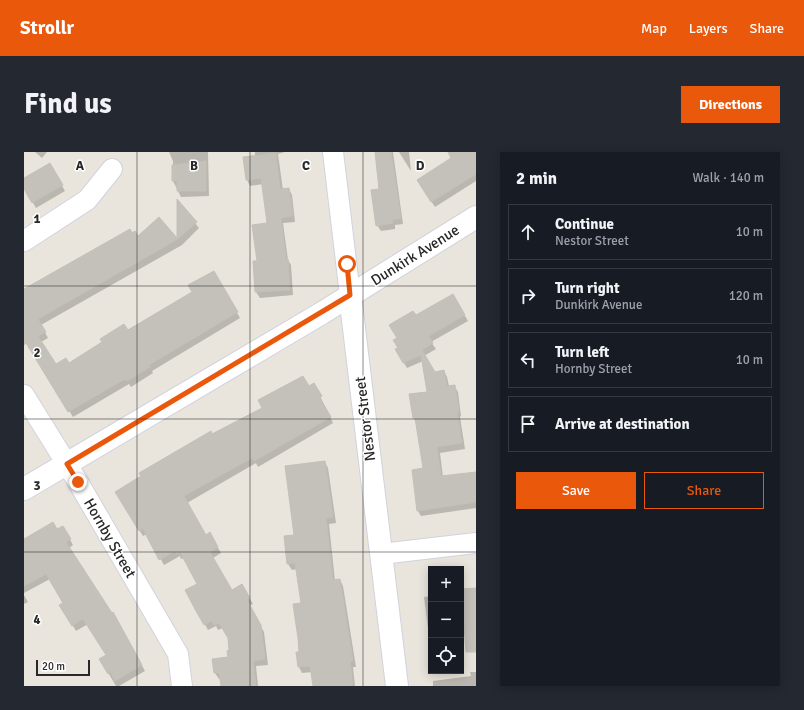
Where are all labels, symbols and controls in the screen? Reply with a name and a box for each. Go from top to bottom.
text: Strollr [20,16,74,40]
text: Map [641,20,667,37]
text: Layers [689,20,728,37]
text: Share [750,20,784,37]
button: Directions [681,86,780,123]
text: Find us [24,87,112,121]
text: A [76,158,85,174]
text: B [190,158,198,174]
text: C [302,158,310,174]
text: D [416,158,425,174]
text: 2 min [516,168,557,189]
text: Walk · 140 m [693,170,764,186]
text: 1 [33,211,41,227]
text: Continue [555,215,614,233]
street label: Dunkirk Avenue [367,221,463,289]
icon: ahead [517,221,539,243]
text: 10 m [736,224,763,240]
text: Nestor Street [555,233,629,249]
route start [338,255,356,273]
text: Turn right [555,279,620,297]
icon: right [517,285,539,307]
text: 120 m [729,288,763,304]
text: Dunkirk Avenue [555,297,642,313]
text: Turn left [555,343,609,361]
text: 2 [33,345,41,361]
icon: left [517,349,539,371]
text: 10 m [736,352,763,368]
text: Hornby Street [555,361,632,377]
street label: Nestor Street [351,376,379,462]
icon: arrive [517,413,539,435]
text: Arrive at destination [555,415,690,433]
button: Save [516,472,636,509]
button: Share [644,472,764,509]
route end [69,473,87,491]
text: 3 [33,478,41,494]
street label: Hornby Street [80,495,140,581]
map controls [428,566,464,674]
button: + [428,566,464,602]
button: − [428,602,464,638]
text: 4 [33,612,41,628]
button: locate [428,638,464,674]
scale bar [36,658,90,677]
text: 20 m [42,660,65,673]

